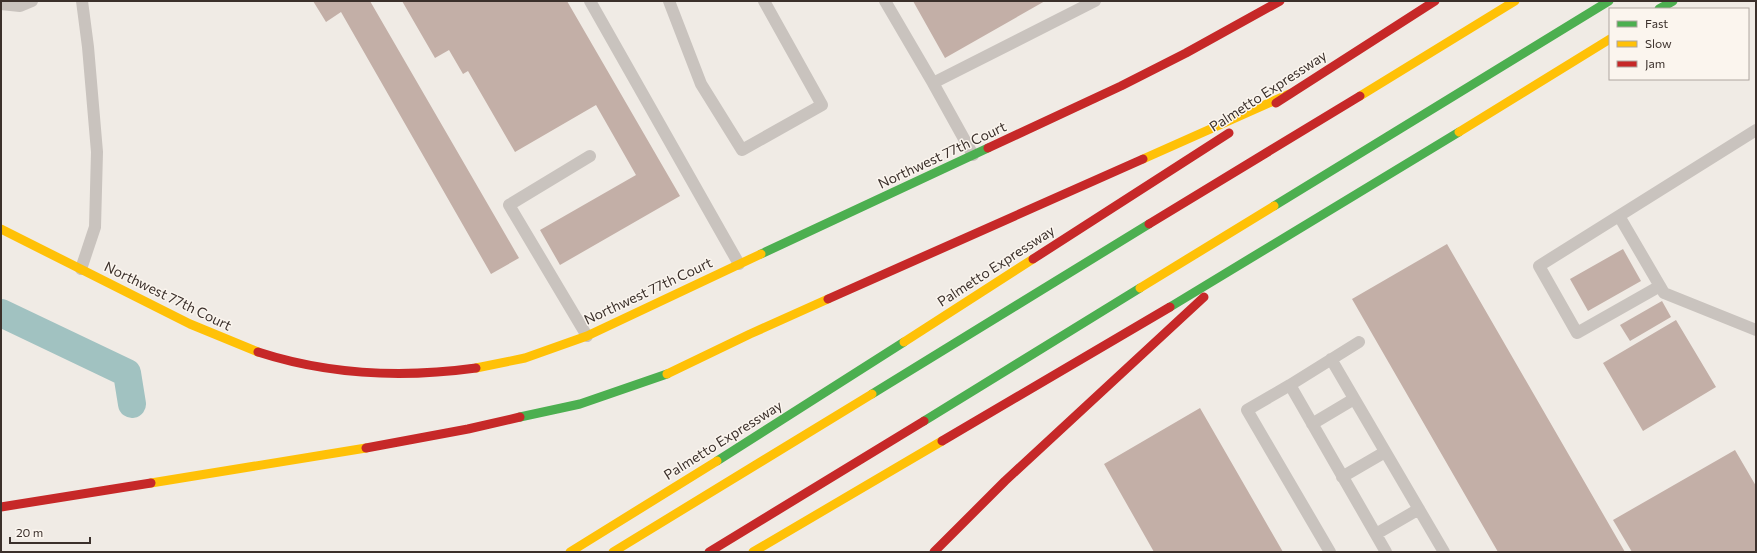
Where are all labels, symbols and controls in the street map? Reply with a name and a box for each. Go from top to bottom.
legend [1609,8,1749,80]
text: Fast [1645,16,1668,30]
text: Slow [1645,36,1672,50]
street label: Palmetto Expressway [1206,46,1330,135]
text: Jam [1645,56,1665,71]
street label: Northwest 77th Court [875,117,1009,192]
street label: Palmetto Expressway [934,221,1058,310]
street label: Northwest 77th Court [581,253,715,328]
street label: Northwest 77th Court [102,257,235,334]
street label: Palmetto Expressway [660,396,785,483]
scale bar [10,519,90,545]
text: 20 m [16,525,43,539]

